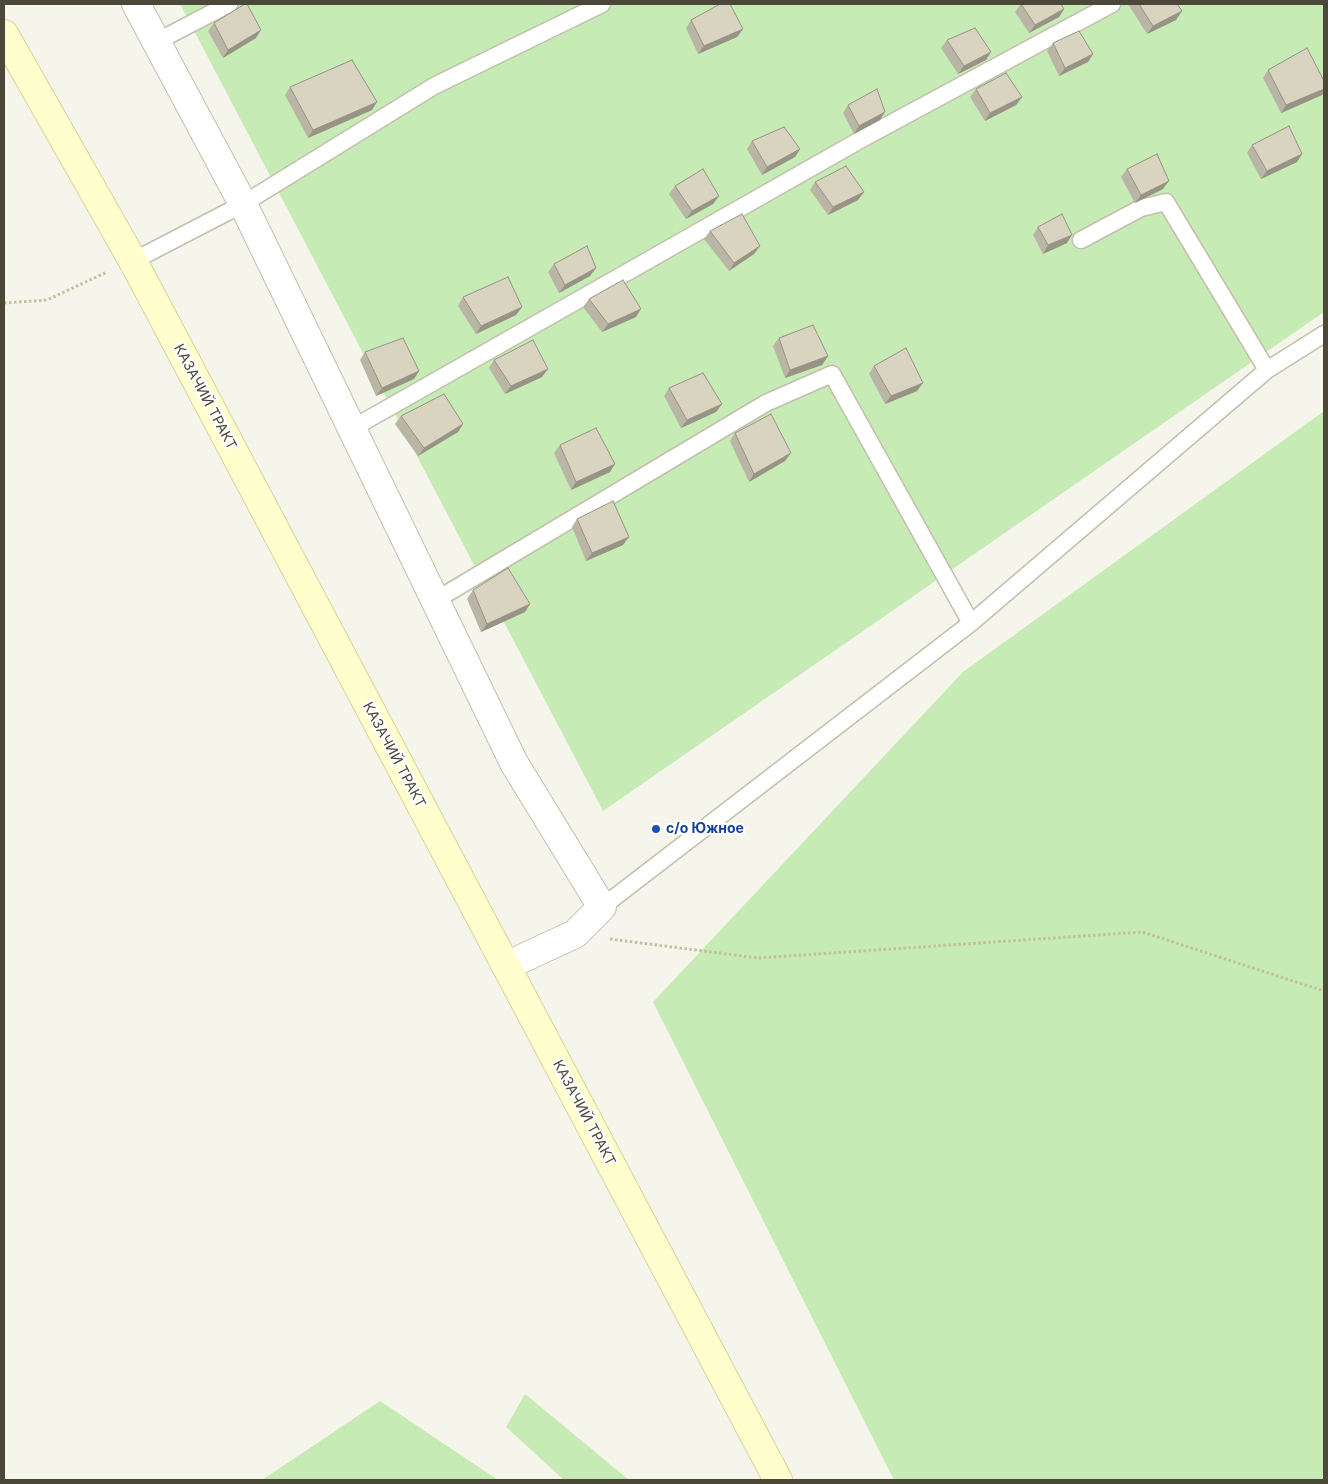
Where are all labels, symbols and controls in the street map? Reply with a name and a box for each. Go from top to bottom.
street label: КАЗАЧИЙ ТРАКТ [170,341,240,453]
street label: КАЗАЧИЙ ТРАКТ [359,699,429,811]
place label: с/о Южное [666,821,744,837]
marker: с/о Южное [650,823,662,835]
street label: КАЗАЧИЙ ТРАКТ [549,1057,619,1169]

